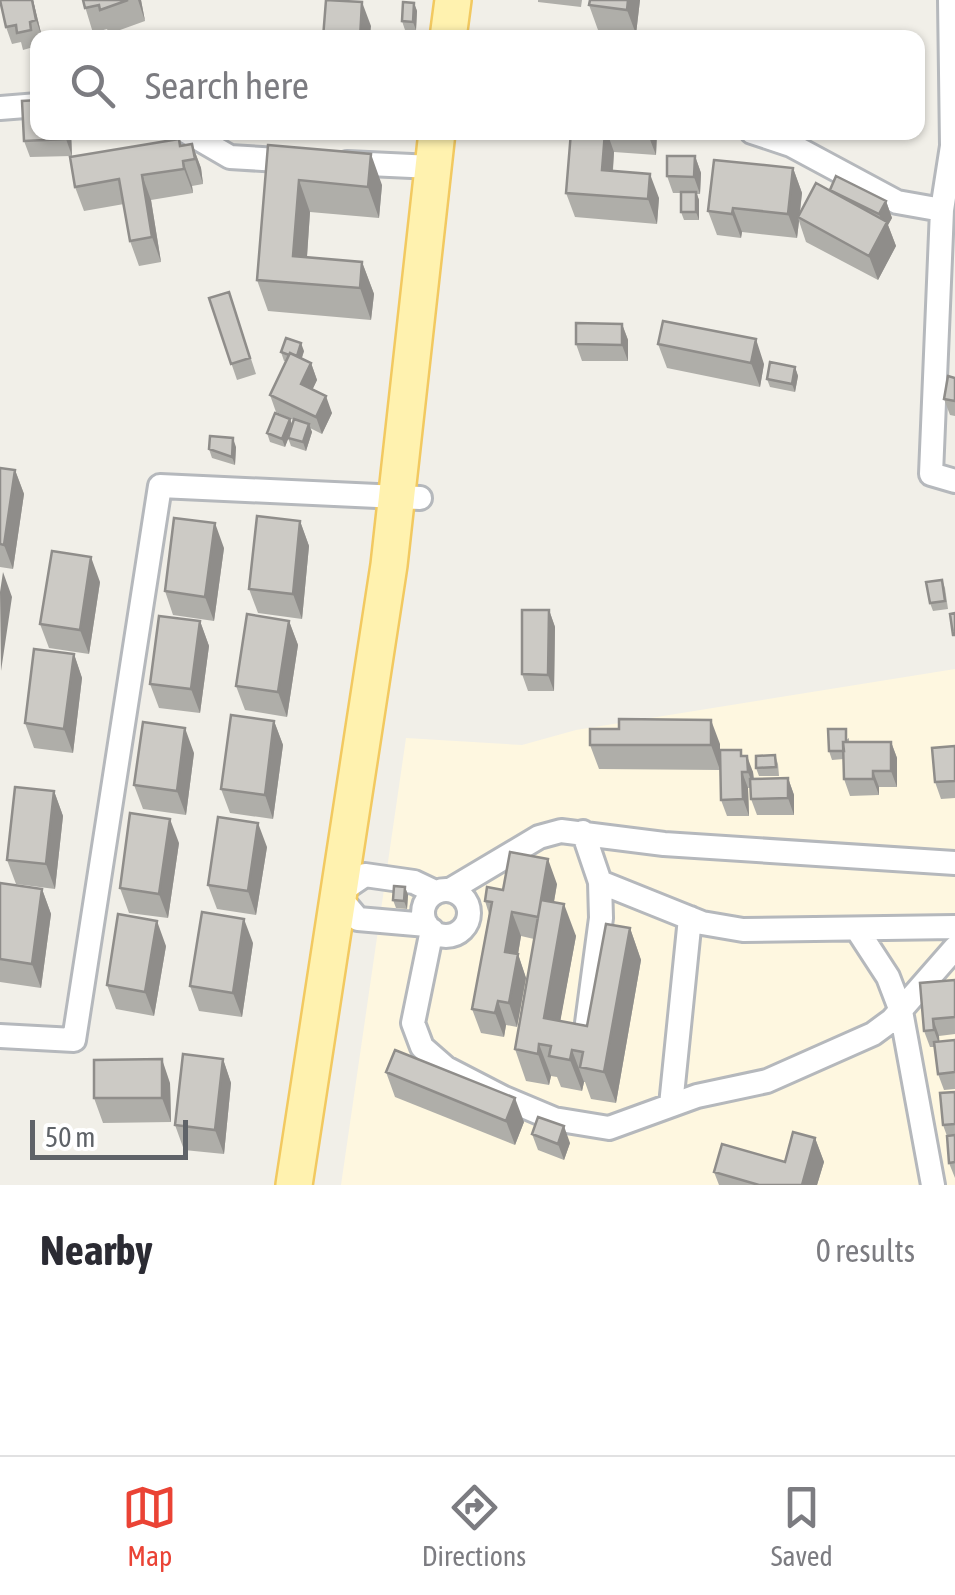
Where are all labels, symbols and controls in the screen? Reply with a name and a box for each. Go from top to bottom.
search box [30,30,925,140]
icon: search [65,58,120,113]
text: Search here [145,64,309,107]
scale bar [30,1115,188,1160]
text: 50 m [45,1121,95,1153]
text: Nearby [40,1226,153,1274]
text: 0 results [816,1232,915,1269]
tab: Map [122,1480,177,1572]
tab: Directions [422,1480,526,1572]
tab: Saved [771,1480,833,1572]

